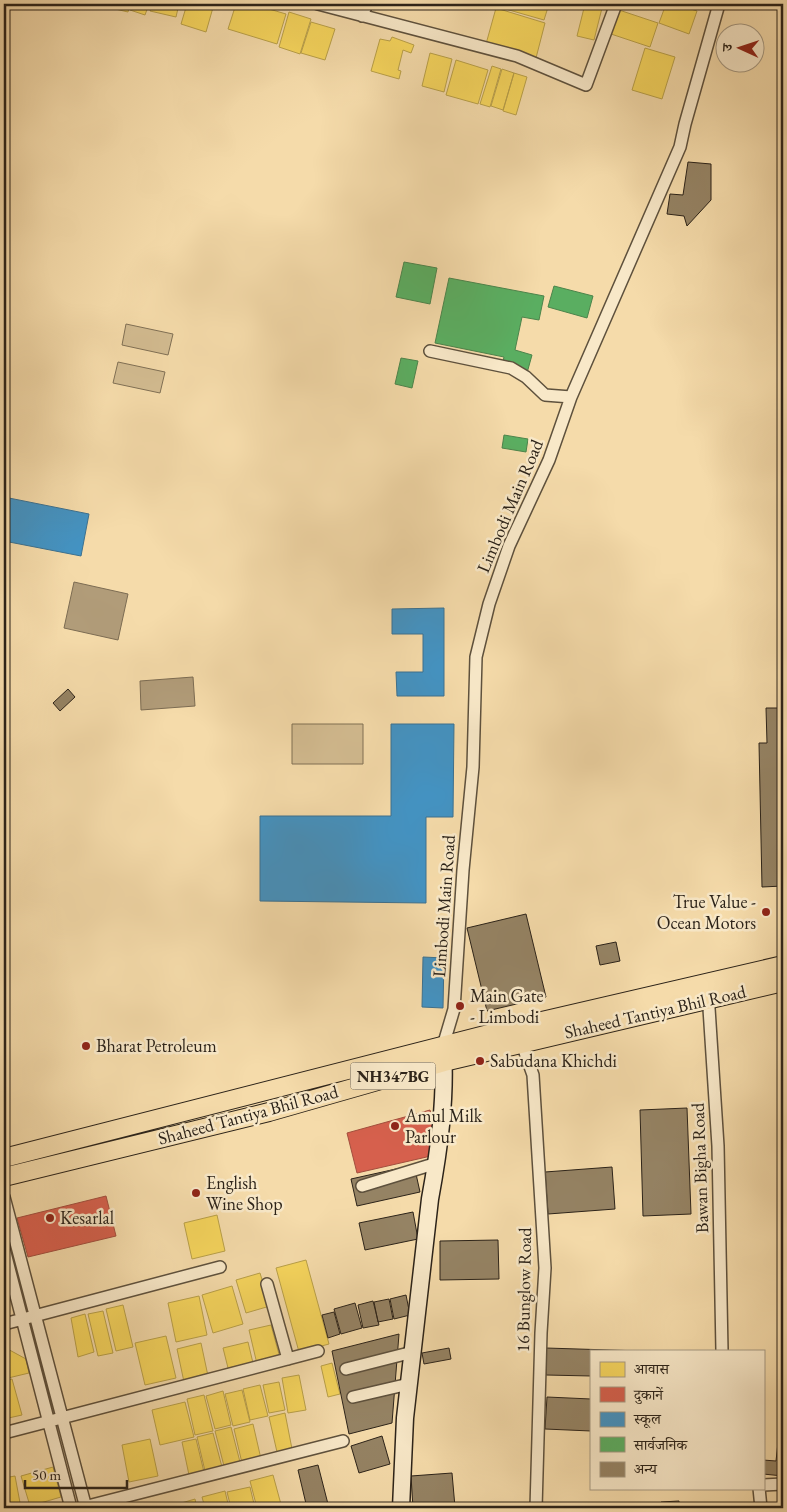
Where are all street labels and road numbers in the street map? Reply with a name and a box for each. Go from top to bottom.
street label: Limbodi Main Road [471,435,548,576]
street label: Limbodi Main Road [427,833,460,978]
street label: Shaheed Tantiya Bhil Road [562,979,749,1044]
road number: NH347BG [350,1062,436,1090]
street label: Shaheed Tantiya Bhil Road [155,1079,341,1150]
street label: Bawan Bigha Road [686,1102,713,1234]
street label: 16 Bunglow Road [511,1227,536,1353]

